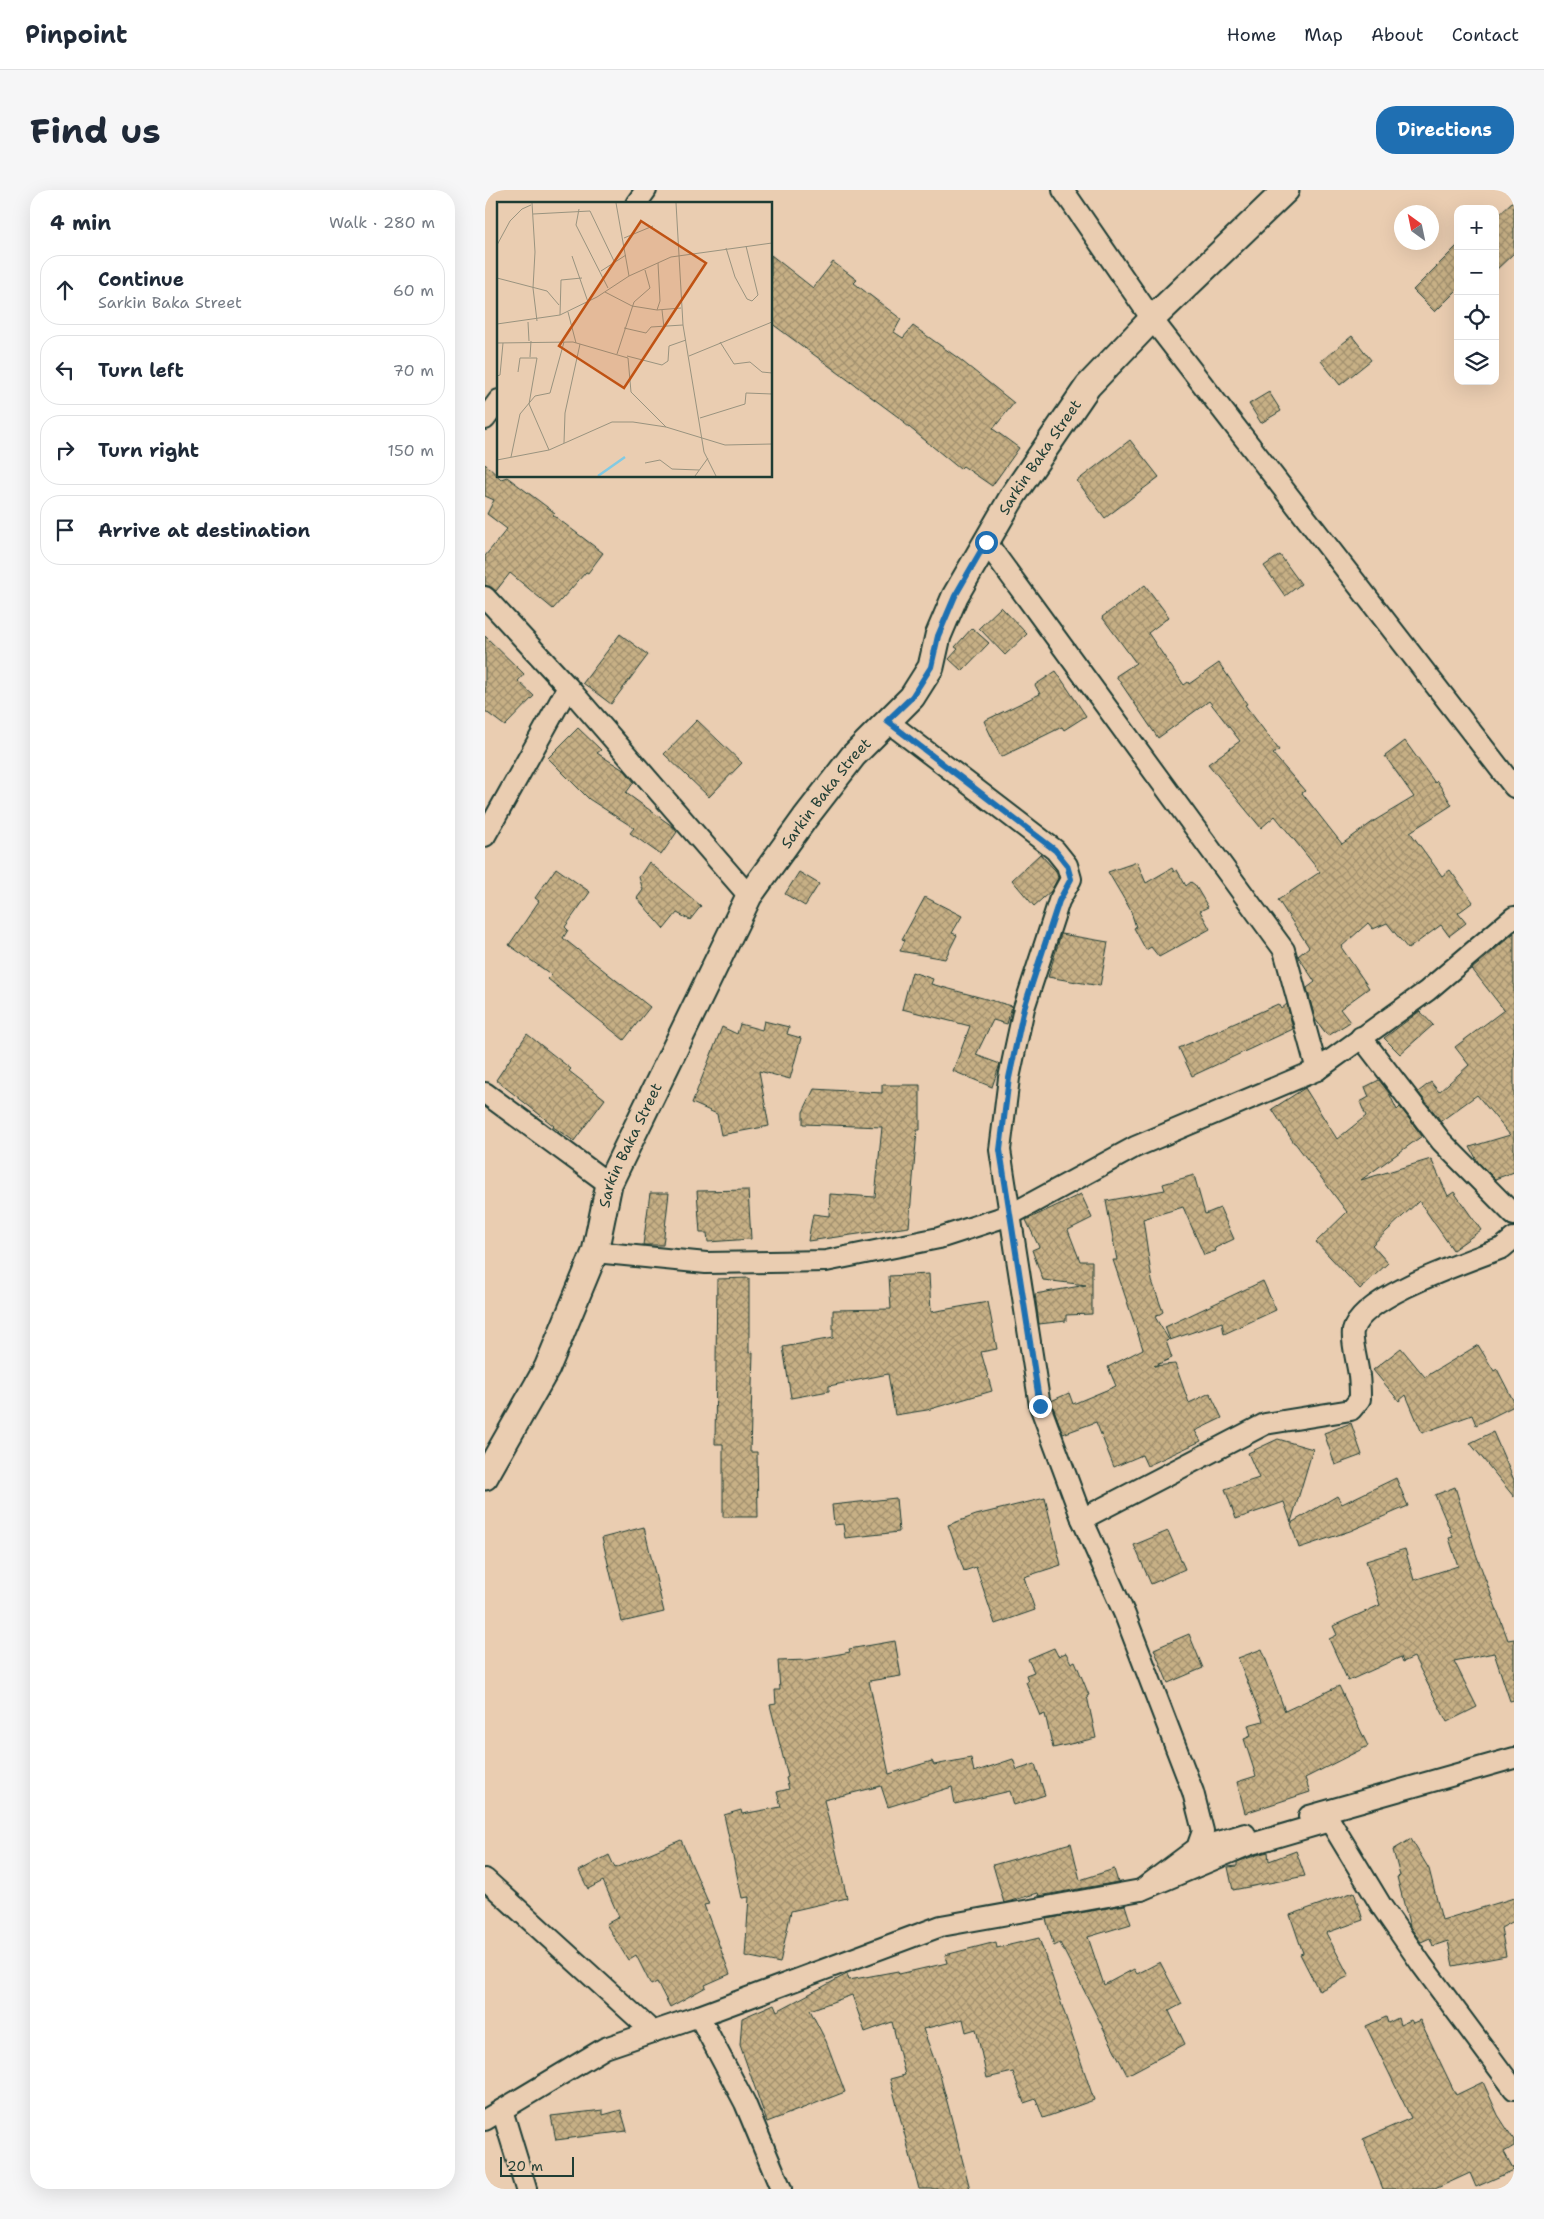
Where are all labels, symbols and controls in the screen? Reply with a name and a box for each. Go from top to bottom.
text: Pinpoint [25,19,127,51]
text: Home [1227,23,1276,47]
text: Map [1304,23,1343,47]
text: About [1371,23,1424,47]
text: Contact [1452,23,1519,47]
button: Directions [1376,106,1514,154]
text: Find us [30,107,161,154]
inset map [497,202,773,478]
north arrow [1394,205,1439,250]
map controls [1454,205,1499,385]
button: + [1454,205,1499,250]
text: 4 min [50,209,111,237]
text: Walk · 280 m [329,212,435,233]
button: − [1454,250,1499,295]
text: Continue [98,267,184,292]
icon: ahead [51,276,79,304]
text: 60 m [393,280,434,301]
text: Sarkin Baka Street [98,292,242,313]
button: locate [1454,295,1499,340]
button: layers [1454,340,1499,385]
icon: left [51,356,79,384]
text: Turn left [98,358,184,383]
text: 70 m [393,360,434,381]
street label: Sarkin Baka Street [994,395,1086,519]
icon: right [51,436,79,464]
text: Turn right [98,438,199,463]
text: 150 m [387,440,434,461]
icon: arrive [51,516,79,544]
text: Arrive at destination [98,518,310,543]
route start [975,531,998,554]
street label: Sarkin Baka Street [776,734,875,852]
street label: Sarkin Baka Street [594,1080,667,1209]
route end [1029,1395,1052,1418]
scale bar [500,2154,574,2177]
text: 20 m [507,2157,543,2175]

